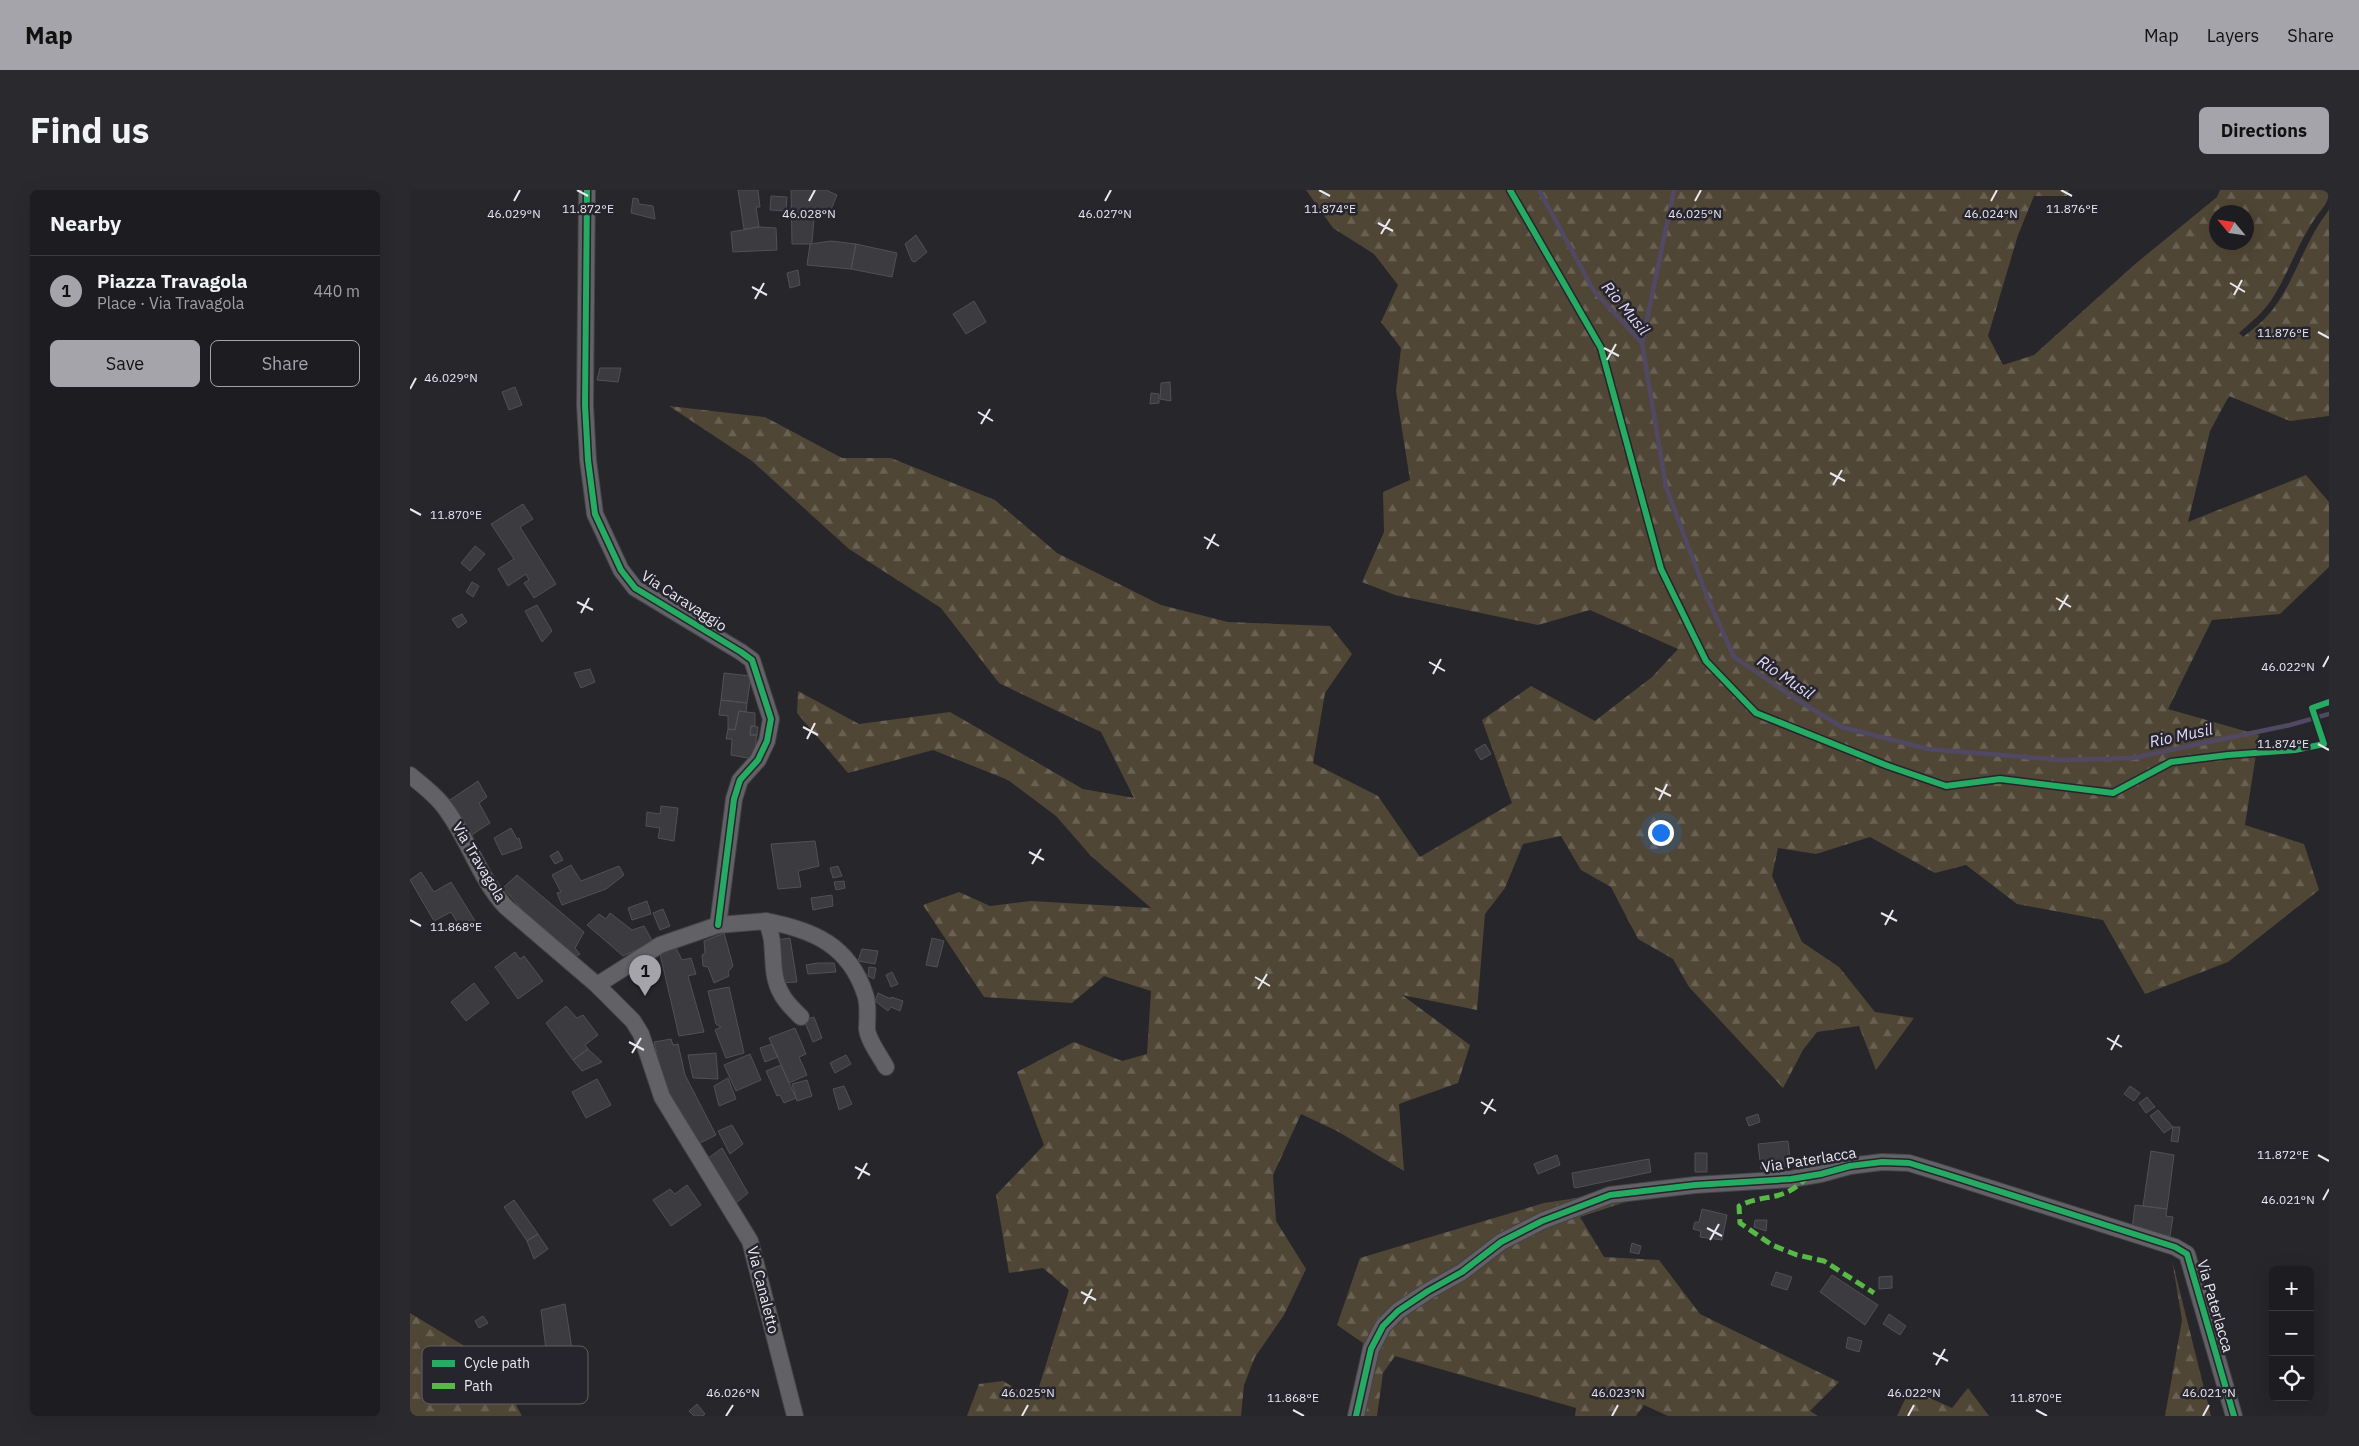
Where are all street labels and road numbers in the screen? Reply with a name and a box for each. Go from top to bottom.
street label: Via Caravaggio [638,566,731,635]
street label: Via Travagola [448,819,511,905]
street label: Via Paterlacca [1760,1143,1858,1176]
street label: Via Canaletto [743,1244,784,1336]
street label: Via Paterlacca [2193,1257,2238,1354]

